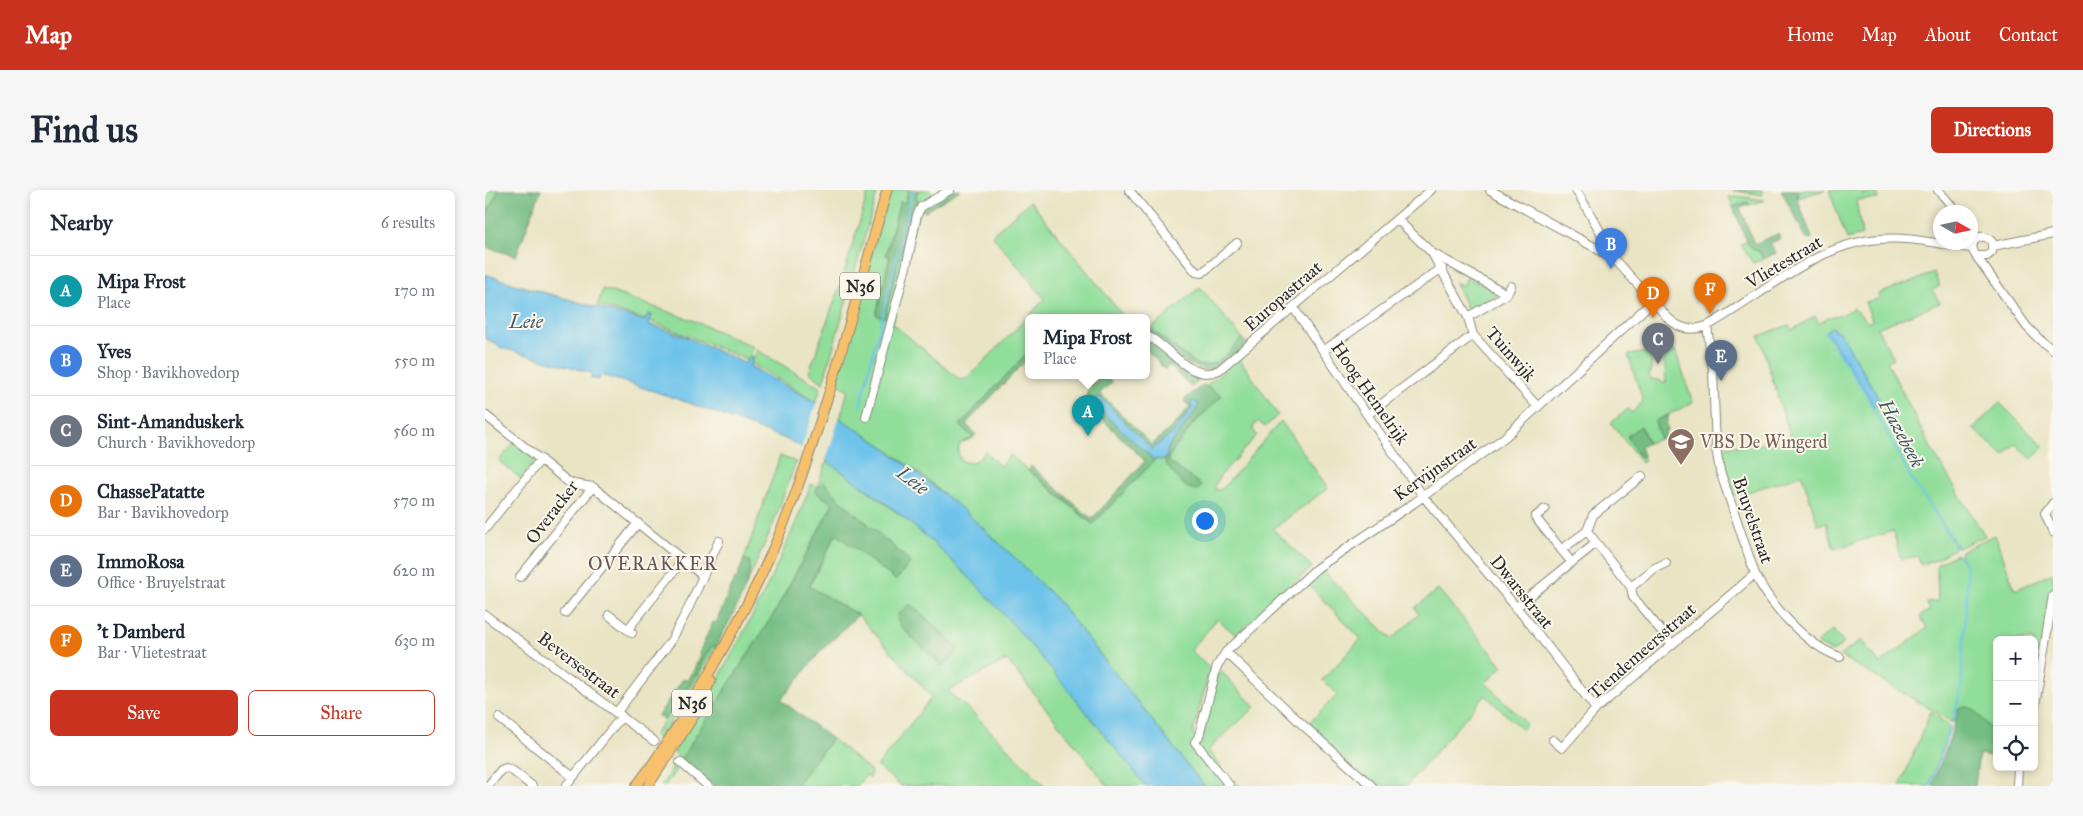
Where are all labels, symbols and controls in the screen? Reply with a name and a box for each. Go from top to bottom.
text: Map [25,20,72,50]
text: Home [1787,24,1834,46]
text: Map [1862,24,1897,46]
text: About [1925,24,1971,46]
text: Contact [1999,24,2058,46]
button: Directions [1931,107,2053,153]
text: Find us [30,109,138,152]
north arrow [1933,205,1978,250]
text: Nearby [50,210,113,236]
text: 6 results [381,213,435,232]
pin: B [1595,228,1627,269]
street label: Vlietestraat [1741,230,1827,294]
street label: Europastraat [1239,256,1327,336]
text: Mipa Frost [97,270,186,293]
road number: N36 [840,272,880,300]
pin: F [1694,273,1726,314]
pin: D [1637,277,1669,318]
text: A [61,281,71,300]
text: 170 m [394,281,435,300]
text: Place [97,293,131,312]
water label: Leie [508,310,544,333]
popup [1025,314,1150,379]
street label: Tuinwijk [1481,322,1541,386]
pin: C [1642,323,1674,364]
text: Mipa Frost [1043,326,1132,349]
street label: Hoog Hemelrijk [1326,337,1414,450]
text: Yves [97,340,131,363]
pin: E [1705,340,1737,381]
text: Place [1043,349,1077,368]
text: B [61,351,71,370]
text: 550 m [394,351,435,370]
text: Shop · Bavikhovedorp [97,363,240,382]
water label: Hazebeek [1873,394,1929,472]
pin: A [1072,395,1104,436]
text: Sint-Amanduskerk [97,410,244,433]
text: C [61,421,71,440]
text: 560 m [393,421,435,440]
school or university icon: VBS De Wingerd [1666,427,1696,466]
place label: VBS De Wingerd [1699,431,1828,454]
street label: Kervijnstraat [1389,432,1481,506]
text: Church · Bavikhovedorp [97,433,255,452]
water label: Leie [892,461,934,500]
street label: Bruyelstraat [1728,474,1778,567]
street label: Overacker [521,476,583,548]
text: ChassePatatte [97,480,205,503]
text: D [60,491,72,510]
text: 570 m [393,491,435,510]
text: Bar · Bavikhovedorp [97,503,229,522]
your location [1192,508,1218,534]
text: ImmoRosa [97,550,184,573]
street label: Dwarsstraat [1486,551,1559,634]
district label: OVERAKKER [588,552,718,575]
text: E [60,561,72,580]
text: 620 m [393,561,435,580]
text: Office · Bruyelstraat [97,573,226,592]
street label: Tiendemeersstraat [1584,598,1701,704]
text: 't Damberd [97,620,185,643]
street label: Beversestraat [534,627,625,703]
text: F [61,631,71,650]
text: 630 m [394,631,435,650]
map controls [1993,636,2038,771]
button: + [1993,636,2038,681]
text: Bar · Vlietestraat [97,643,207,662]
button: − [1993,681,2038,726]
road number: N36 [672,689,712,716]
button: Save [50,690,238,736]
button: Share [248,690,435,736]
button: locate [1993,726,2038,771]

